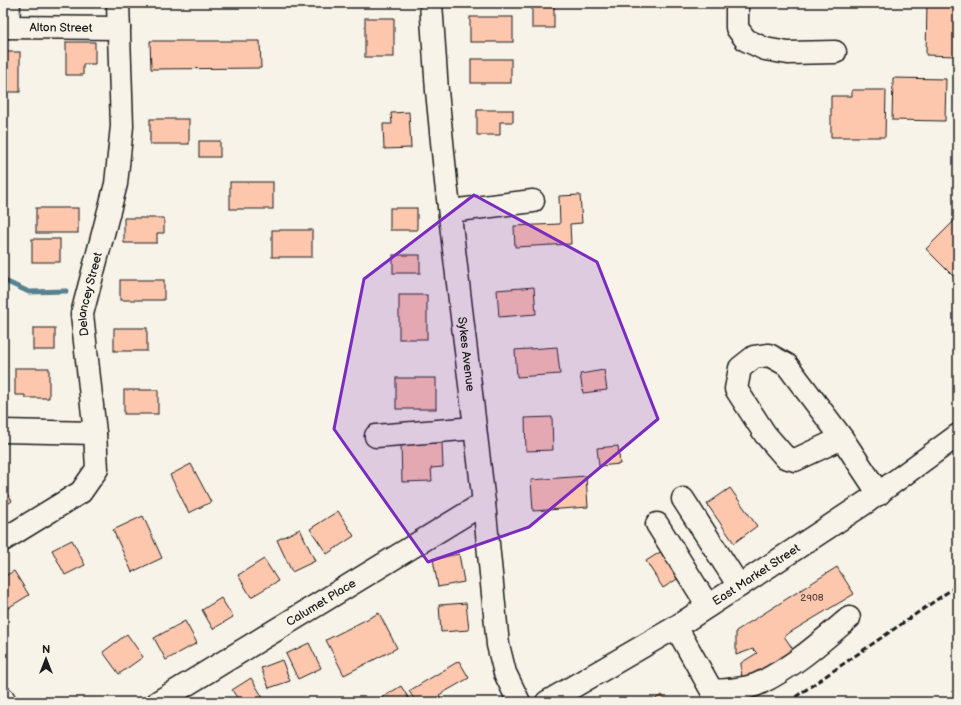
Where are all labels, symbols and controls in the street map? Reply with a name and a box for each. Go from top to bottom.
street label: Alton Street [29,20,93,35]
street label: Delancey Street [74,250,105,337]
street label: Sykes Avenue [455,316,478,392]
street label: East Market Street [710,540,803,609]
street label: Calumet Place [283,575,359,630]
house number: 2908 [800,592,824,604]
north arrow [26,639,66,679]
text: N [42,643,50,656]

